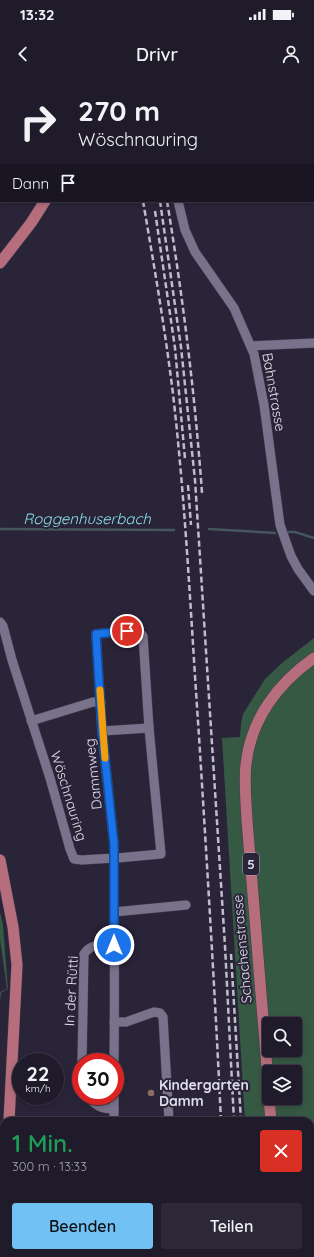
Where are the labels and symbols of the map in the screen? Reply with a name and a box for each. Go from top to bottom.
street label: Bahnstrasse [258,351,290,433]
water label: Roggenhuserbach [23,509,151,528]
pin [110,614,144,648]
street label: Dammweg [80,738,106,810]
street label: Wöschnauring [47,749,91,843]
road number: 5 [243,853,259,875]
street label: Schachenstrasse [228,894,256,1004]
position arrow [93,924,135,966]
street label: In der Rütti [60,955,82,1027]
speed limit sign: 30 [72,1053,124,1105]
place label: Kindergarten Damm [159,1076,249,1110]
marker: Kindergarten Damm [146,1088,156,1098]

